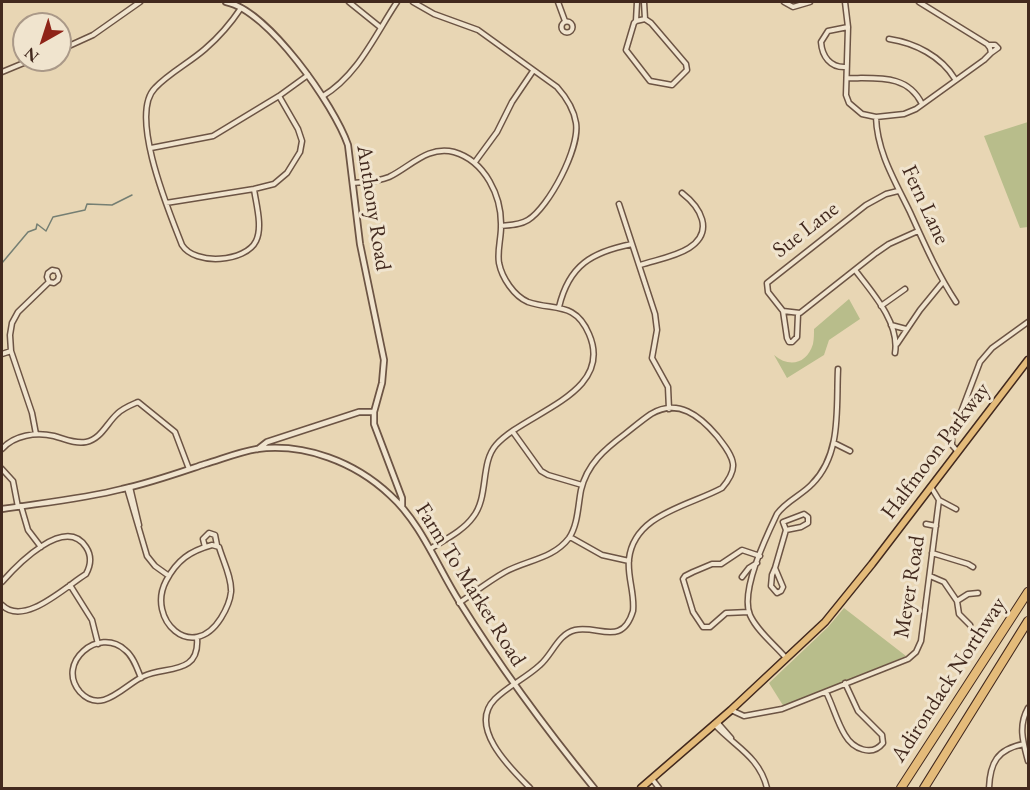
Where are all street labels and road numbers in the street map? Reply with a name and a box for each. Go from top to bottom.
street label: Anthony Road [350,143,396,273]
street label: Fern Lane [895,161,955,249]
street label: Sue Lane [768,196,844,264]
street label: Halfmoon Parkway [876,377,996,525]
street label: Farm To Market Road [409,498,531,672]
street label: Meyer Road [889,534,931,640]
street label: Adirondack Northway [886,593,1012,767]

